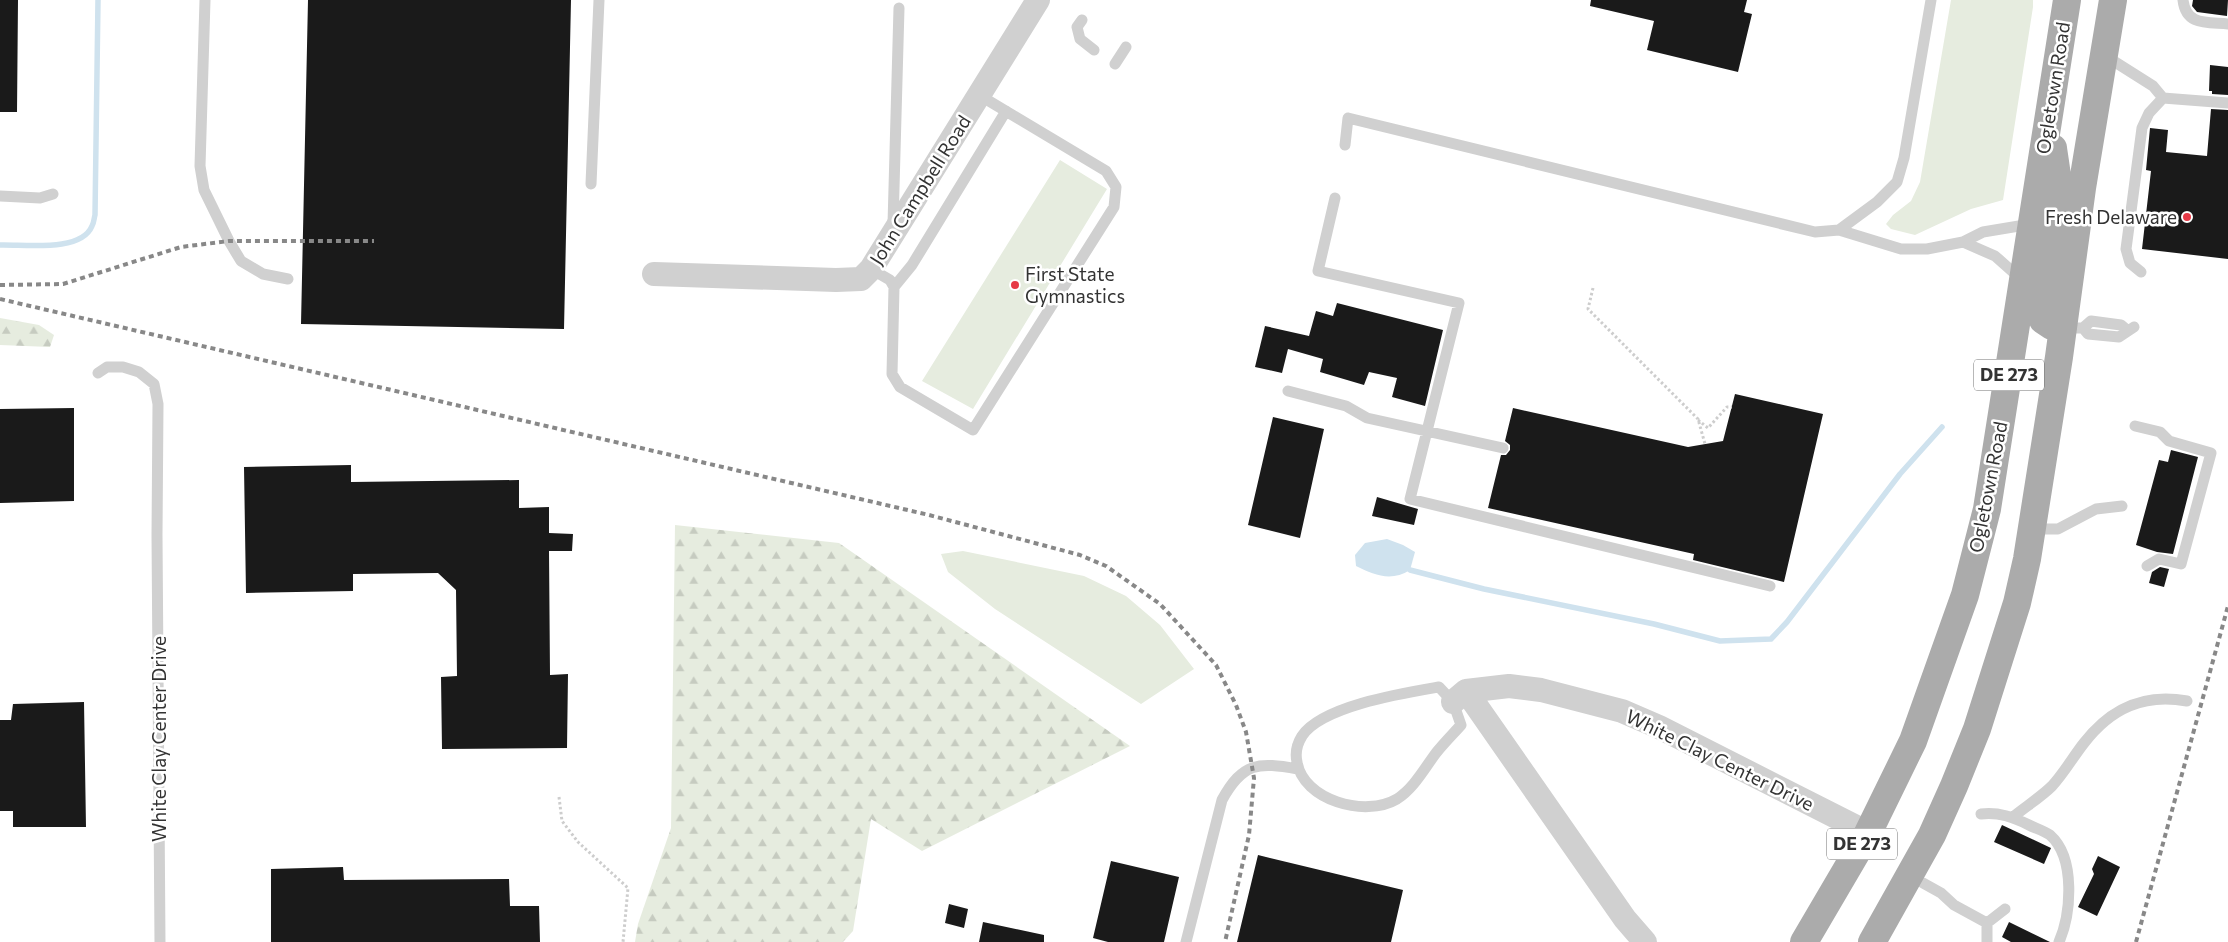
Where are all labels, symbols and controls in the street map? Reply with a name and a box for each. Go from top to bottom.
street label: Ogletown Road [2031,20,2074,156]
street label: John Campbell Road [864,111,975,269]
place label: Fresh Delaware [2045,205,2177,228]
marker: Fresh Delaware [2181,211,2193,223]
place label: First State Gymnastics [1025,262,1125,307]
marker: First State Gymnastics [1009,279,1021,291]
road number: DE 273 [1974,360,2044,390]
street label: Ogletown Road [1964,419,2012,555]
street label: White Clay Center Drive [147,636,170,842]
street label: White Clay Center Drive [1622,704,1818,815]
road number: DE 273 [1827,829,1897,860]

